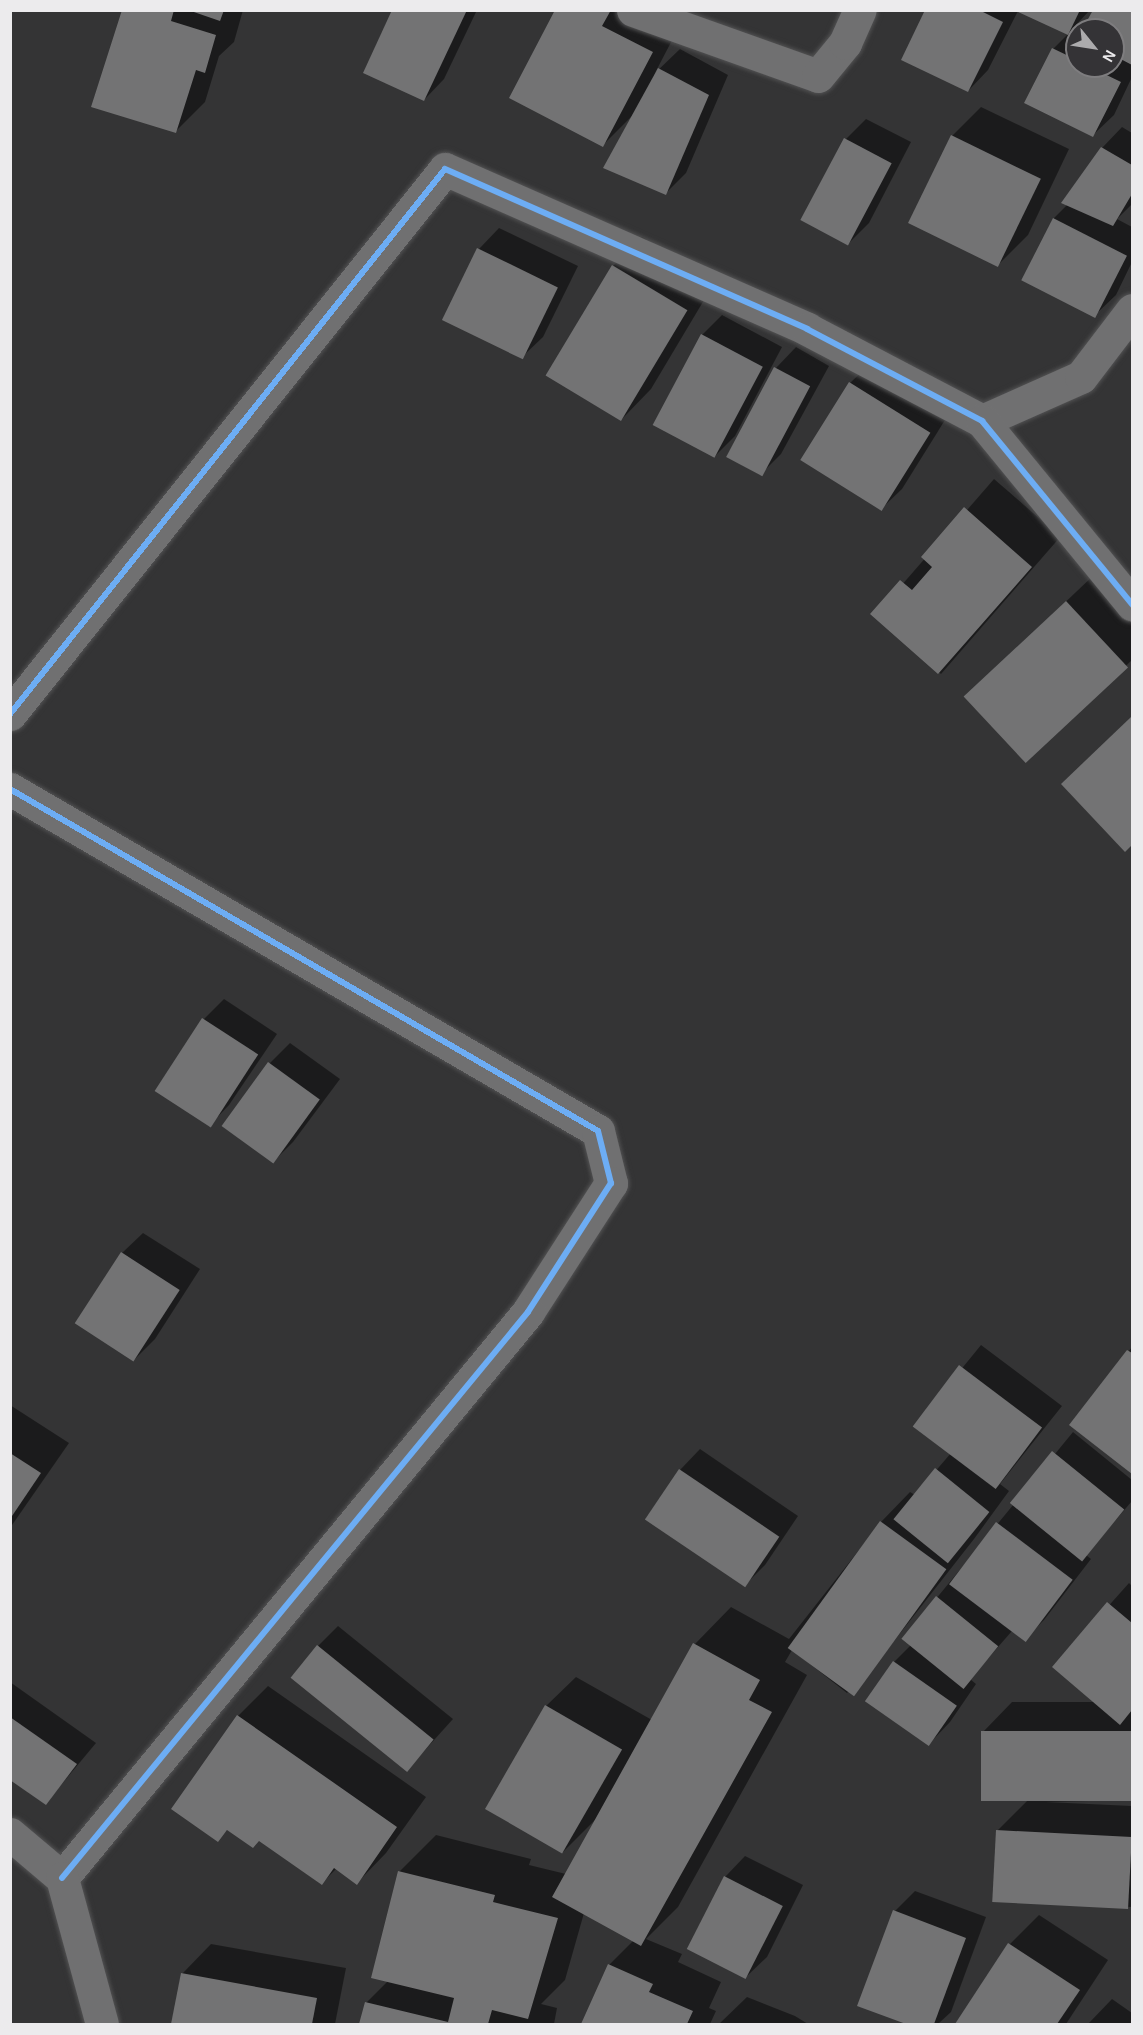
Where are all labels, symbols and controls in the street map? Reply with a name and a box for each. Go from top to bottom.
north arrow [1065,18,1125,78]
text: N [1098,47,1120,66]

